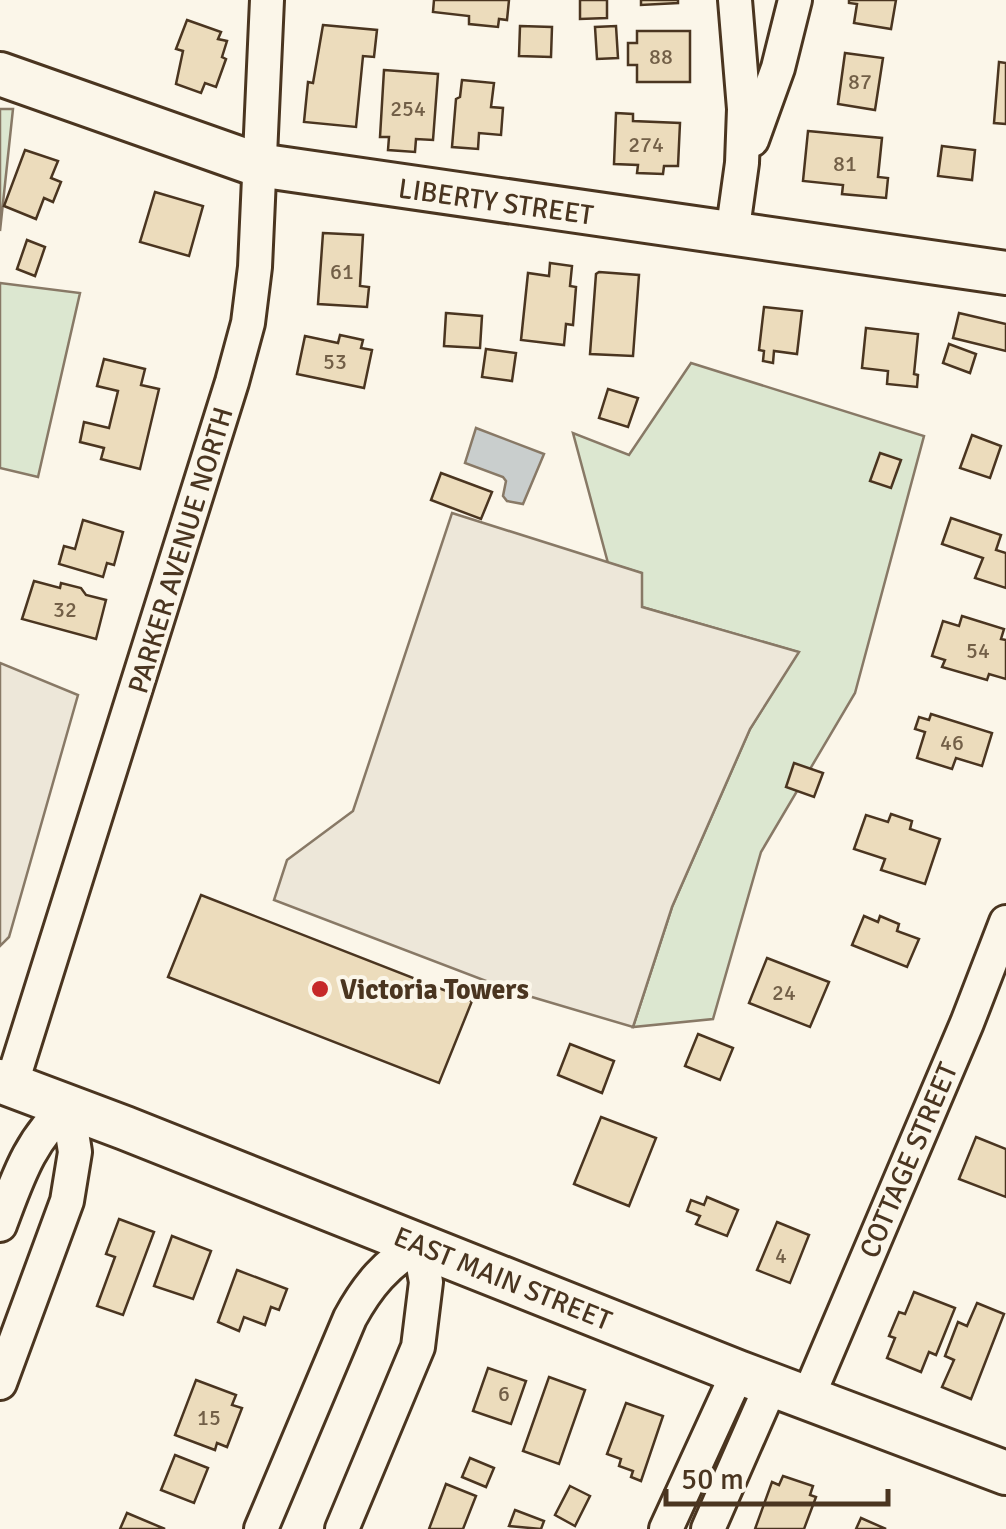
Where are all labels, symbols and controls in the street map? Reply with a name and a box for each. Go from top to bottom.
house number: 88 [649,43,673,70]
house number: 87 [848,68,872,95]
house number: 254 [390,95,426,122]
house number: 274 [628,131,664,158]
house number: 81 [833,150,857,177]
street label: LIBERTY STREET [396,171,596,233]
house number: 61 [330,258,354,285]
house number: 53 [323,348,347,375]
street label: PARKER AVENUE NORTH [121,403,241,698]
house number: 32 [53,596,77,623]
house number: 54 [966,637,990,664]
house number: 46 [940,729,964,756]
place label: Victoria Towers [340,973,529,1007]
marker: Victoria Towers [309,978,331,1000]
house number: 24 [772,979,796,1006]
street label: COTTAGE STREET [853,1057,965,1263]
street label: EAST MAIN STREET [389,1220,617,1338]
house number: 4 [775,1242,787,1269]
house number: 6 [498,1380,510,1407]
house number: 15 [197,1404,221,1431]
scale bar [666,1444,888,1506]
text: 50 m [681,1461,744,1498]

